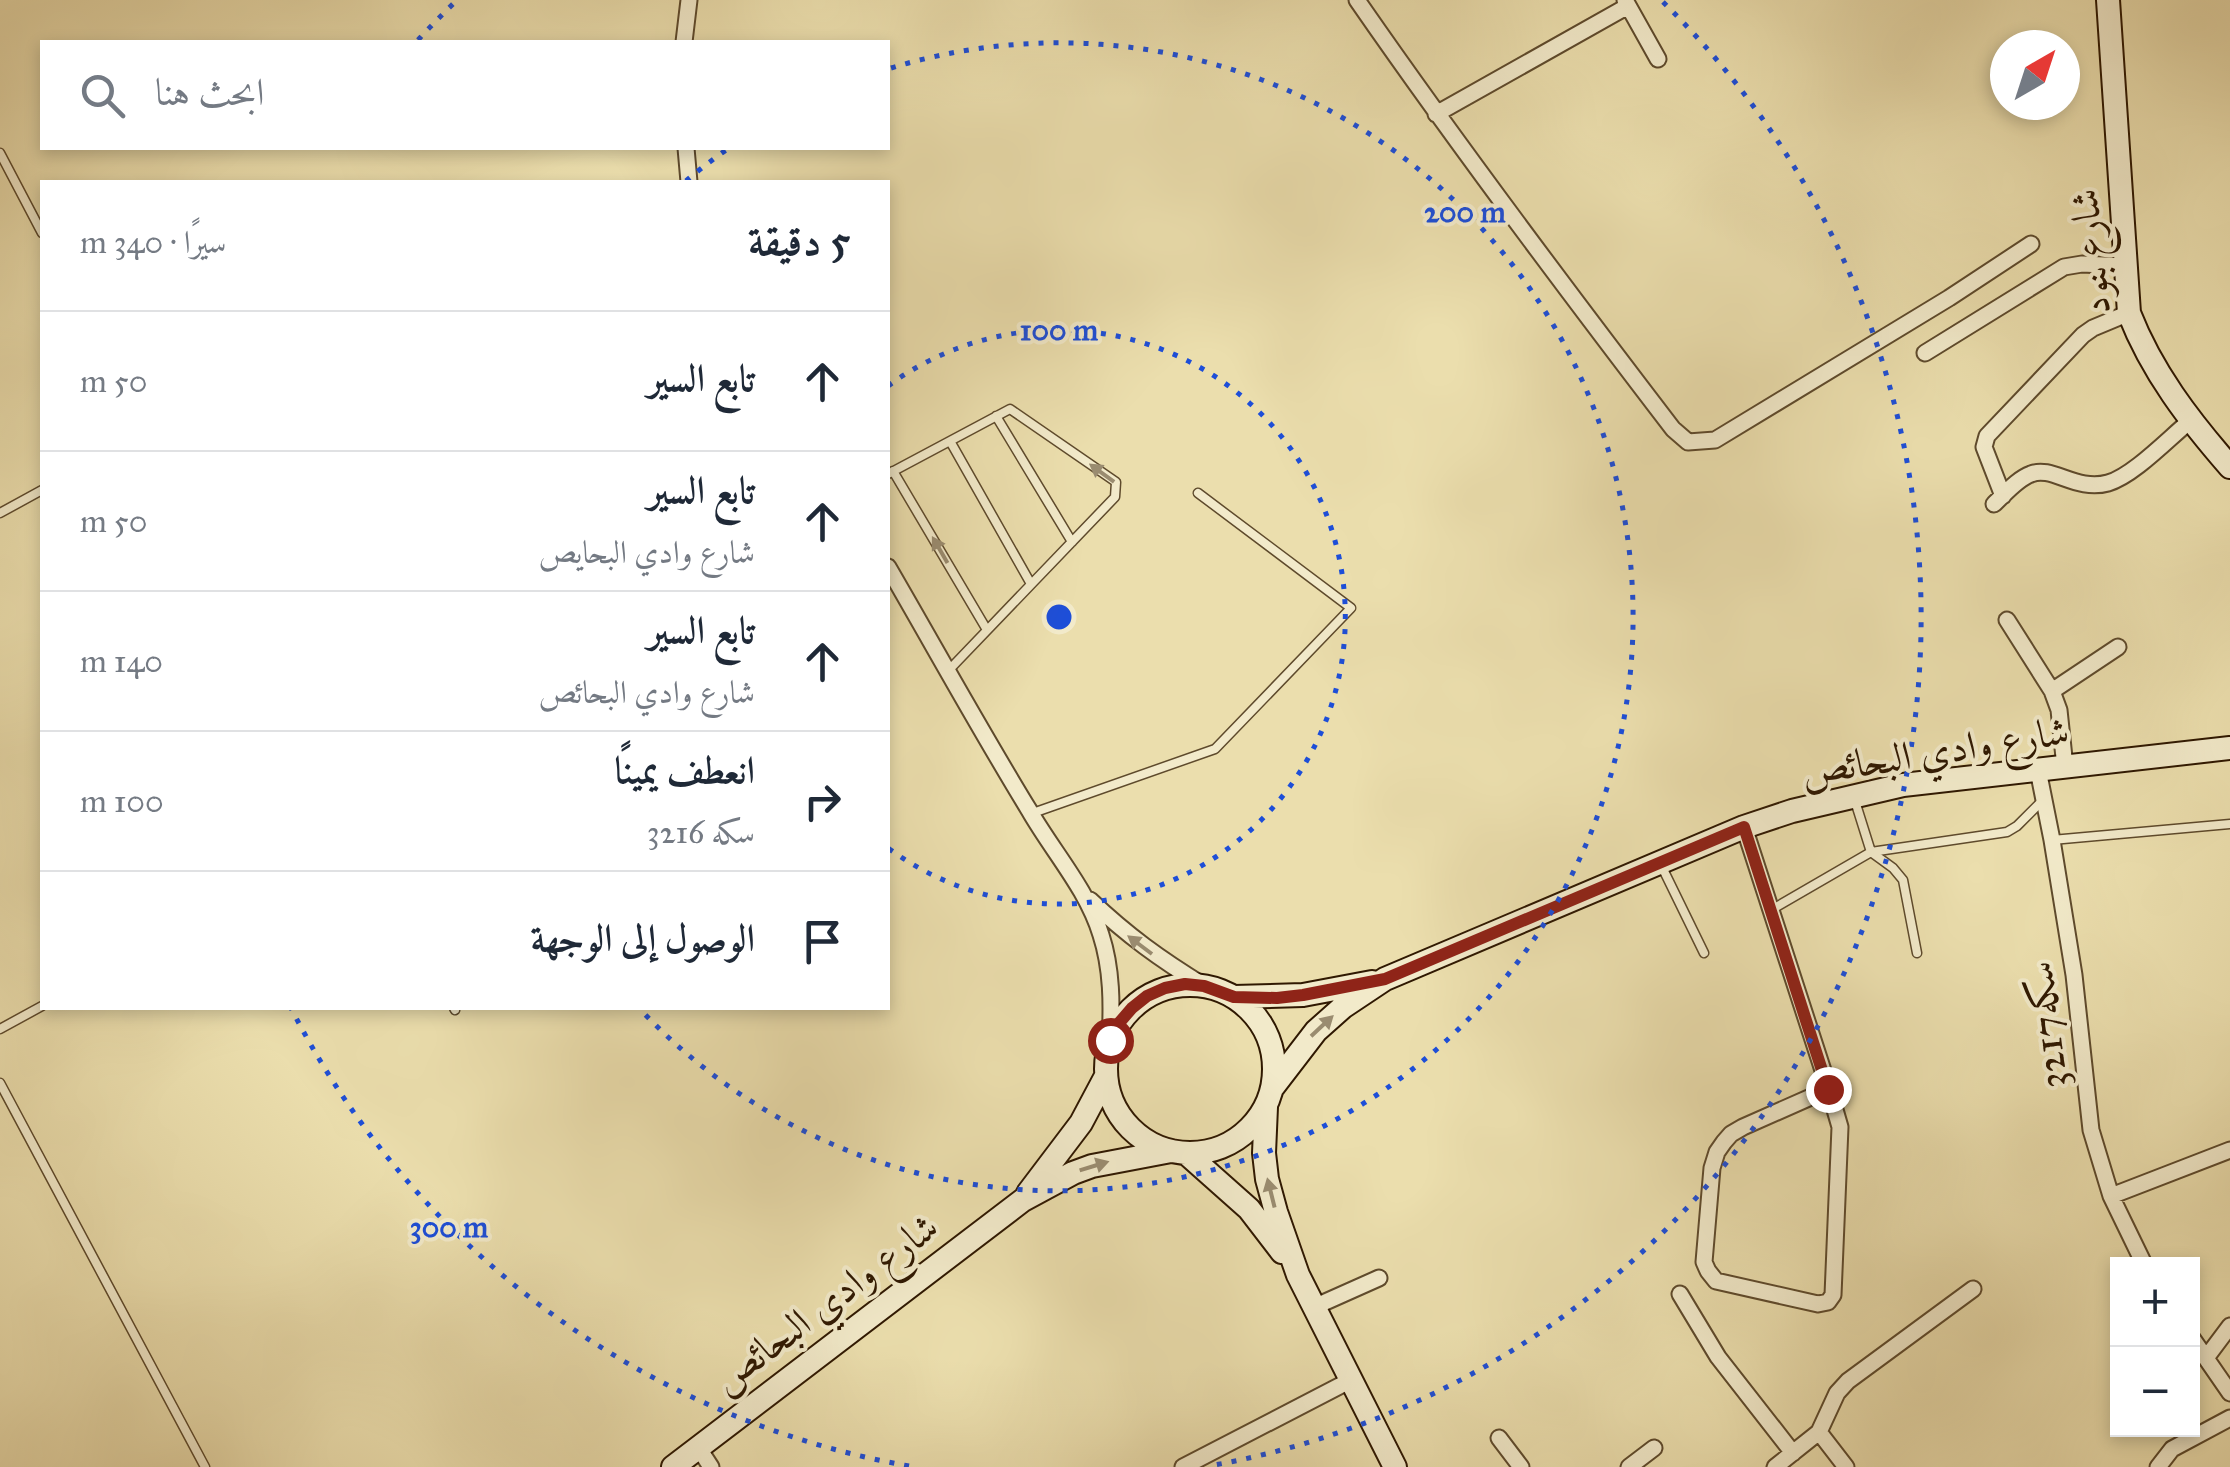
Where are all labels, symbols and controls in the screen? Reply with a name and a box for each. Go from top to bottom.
north arrow [1990,30,2080,120]
search box [40,40,890,150]
icon: search [75,68,130,123]
text: ابحث هنا [155,69,265,115]
street label: شارع بنود [2059,186,2130,317]
text: 200 m [1424,194,1506,230]
text: 5 دقيقة [748,215,850,267]
text: سيرًا · 340 m [80,223,227,262]
text: 100 m [1020,312,1099,348]
icon: ahead [795,354,850,409]
text: تابع السير [648,355,755,401]
text: 50 m [80,362,147,401]
one-way arrow [1088,463,1115,484]
text: تابع السير [648,467,755,513]
icon: ahead [795,494,850,549]
text: 50 m [80,502,147,541]
text: شارع وادي البحايص [538,533,755,572]
one-way arrow [932,536,949,564]
centre of rings [1041,599,1077,635]
text: تابع السير [648,607,755,653]
icon: ahead [795,634,850,689]
text: 140 m [80,642,163,681]
text: شارع وادي البحائص [538,673,755,712]
street label: شارع وادي البحائص [1797,706,2074,805]
text: انعطف يمينًا [614,747,755,793]
icon: right [795,774,850,829]
text: 100 m [80,782,164,821]
text: سكه 3216 [647,813,755,852]
icon: arrive [795,914,850,969]
text: الوصول إلى الوجهة [530,915,755,961]
one-way arrow [1127,935,1153,955]
street label: سكه3217 [2014,959,2078,1091]
one-way arrow [1310,1015,1334,1038]
route start [1088,1018,1134,1064]
route end [1806,1067,1852,1113]
one-way arrow [1079,1158,1110,1173]
one-way arrow [1263,1177,1278,1208]
street label: شارع وادي البحائص [702,1202,953,1411]
text: 300 m [410,1209,489,1245]
map controls [2110,1257,2200,1437]
button: + [2110,1257,2200,1347]
button: − [2110,1347,2200,1437]

